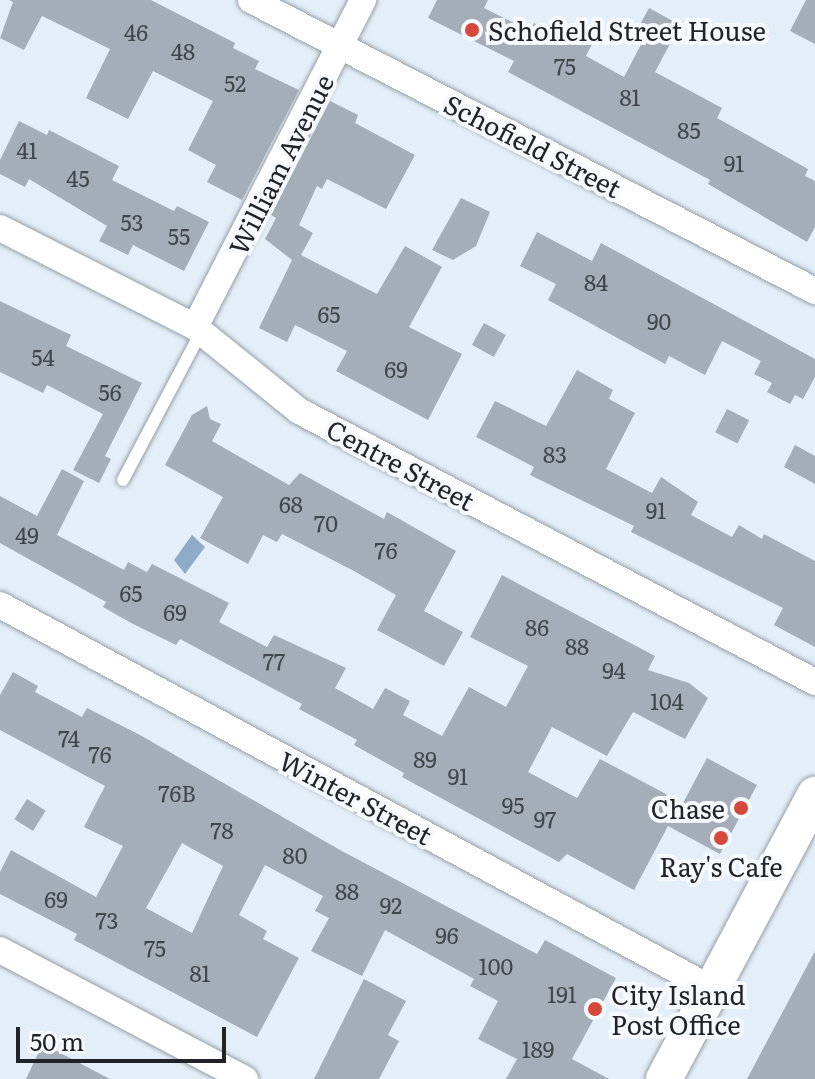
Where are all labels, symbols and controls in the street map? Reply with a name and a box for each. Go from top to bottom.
place label: Schofield Street House [488,14,766,46]
house number: 46 [124,19,148,45]
marker: Schofield Street House [463,21,481,39]
house number: 48 [171,38,195,64]
house number: 75 [554,53,576,79]
street label: William Avenue [221,69,339,259]
house number: 52 [224,70,246,96]
house number: 81 [619,84,641,110]
street label: Schofield Street [439,87,627,203]
house number: 85 [677,117,701,143]
house number: 41 [16,137,38,163]
house number: 91 [724,150,744,176]
house number: 45 [66,165,90,191]
house number: 53 [120,209,144,235]
house number: 55 [168,223,190,249]
house number: 84 [584,269,608,295]
house number: 65 [318,301,340,327]
house number: 90 [647,308,671,334]
house number: 54 [31,344,55,370]
house number: 69 [384,356,408,382]
house number: 56 [99,379,121,405]
street label: Centre Street [322,412,480,516]
house number: 83 [543,441,567,467]
house number: 68 [279,491,303,517]
house number: 91 [646,497,666,523]
house number: 70 [314,510,338,536]
house number: 49 [15,522,39,548]
house number: 76 [375,537,397,563]
house number: 65 [120,580,142,606]
house number: 69 [163,599,187,625]
house number: 86 [525,614,549,640]
house number: 88 [565,633,589,659]
house number: 77 [263,648,285,674]
house number: 94 [602,657,626,683]
house number: 104 [650,688,684,714]
house number: 74 [58,725,80,751]
house number: 76 [89,741,111,767]
street label: Winter Street [274,744,438,850]
house number: 89 [413,746,437,772]
house number: 91 [448,763,468,789]
house number: 76B [158,780,196,806]
house number: 95 [502,792,524,818]
place label: Chase [651,792,725,824]
marker: Chase [732,799,750,817]
house number: 97 [534,806,556,832]
house number: 78 [210,817,234,843]
marker: Ray's Cafe [712,829,730,847]
house number: 80 [283,842,307,868]
place label: Ray's Cafe [659,850,783,882]
house number: 88 [335,878,359,904]
house number: 69 [44,886,68,912]
house number: 92 [380,892,402,918]
house number: 73 [96,907,118,933]
house number: 96 [435,922,459,948]
house number: 75 [144,935,166,961]
house number: 100 [479,953,513,979]
house number: 81 [189,960,211,986]
place label: City Island Post Office [611,978,745,1040]
house number: 191 [547,981,577,1007]
marker: City Island Post Office [586,1000,604,1018]
scale bar [20,1011,230,1061]
text: 50 m [30,1023,84,1058]
house number: 189 [522,1036,554,1062]

